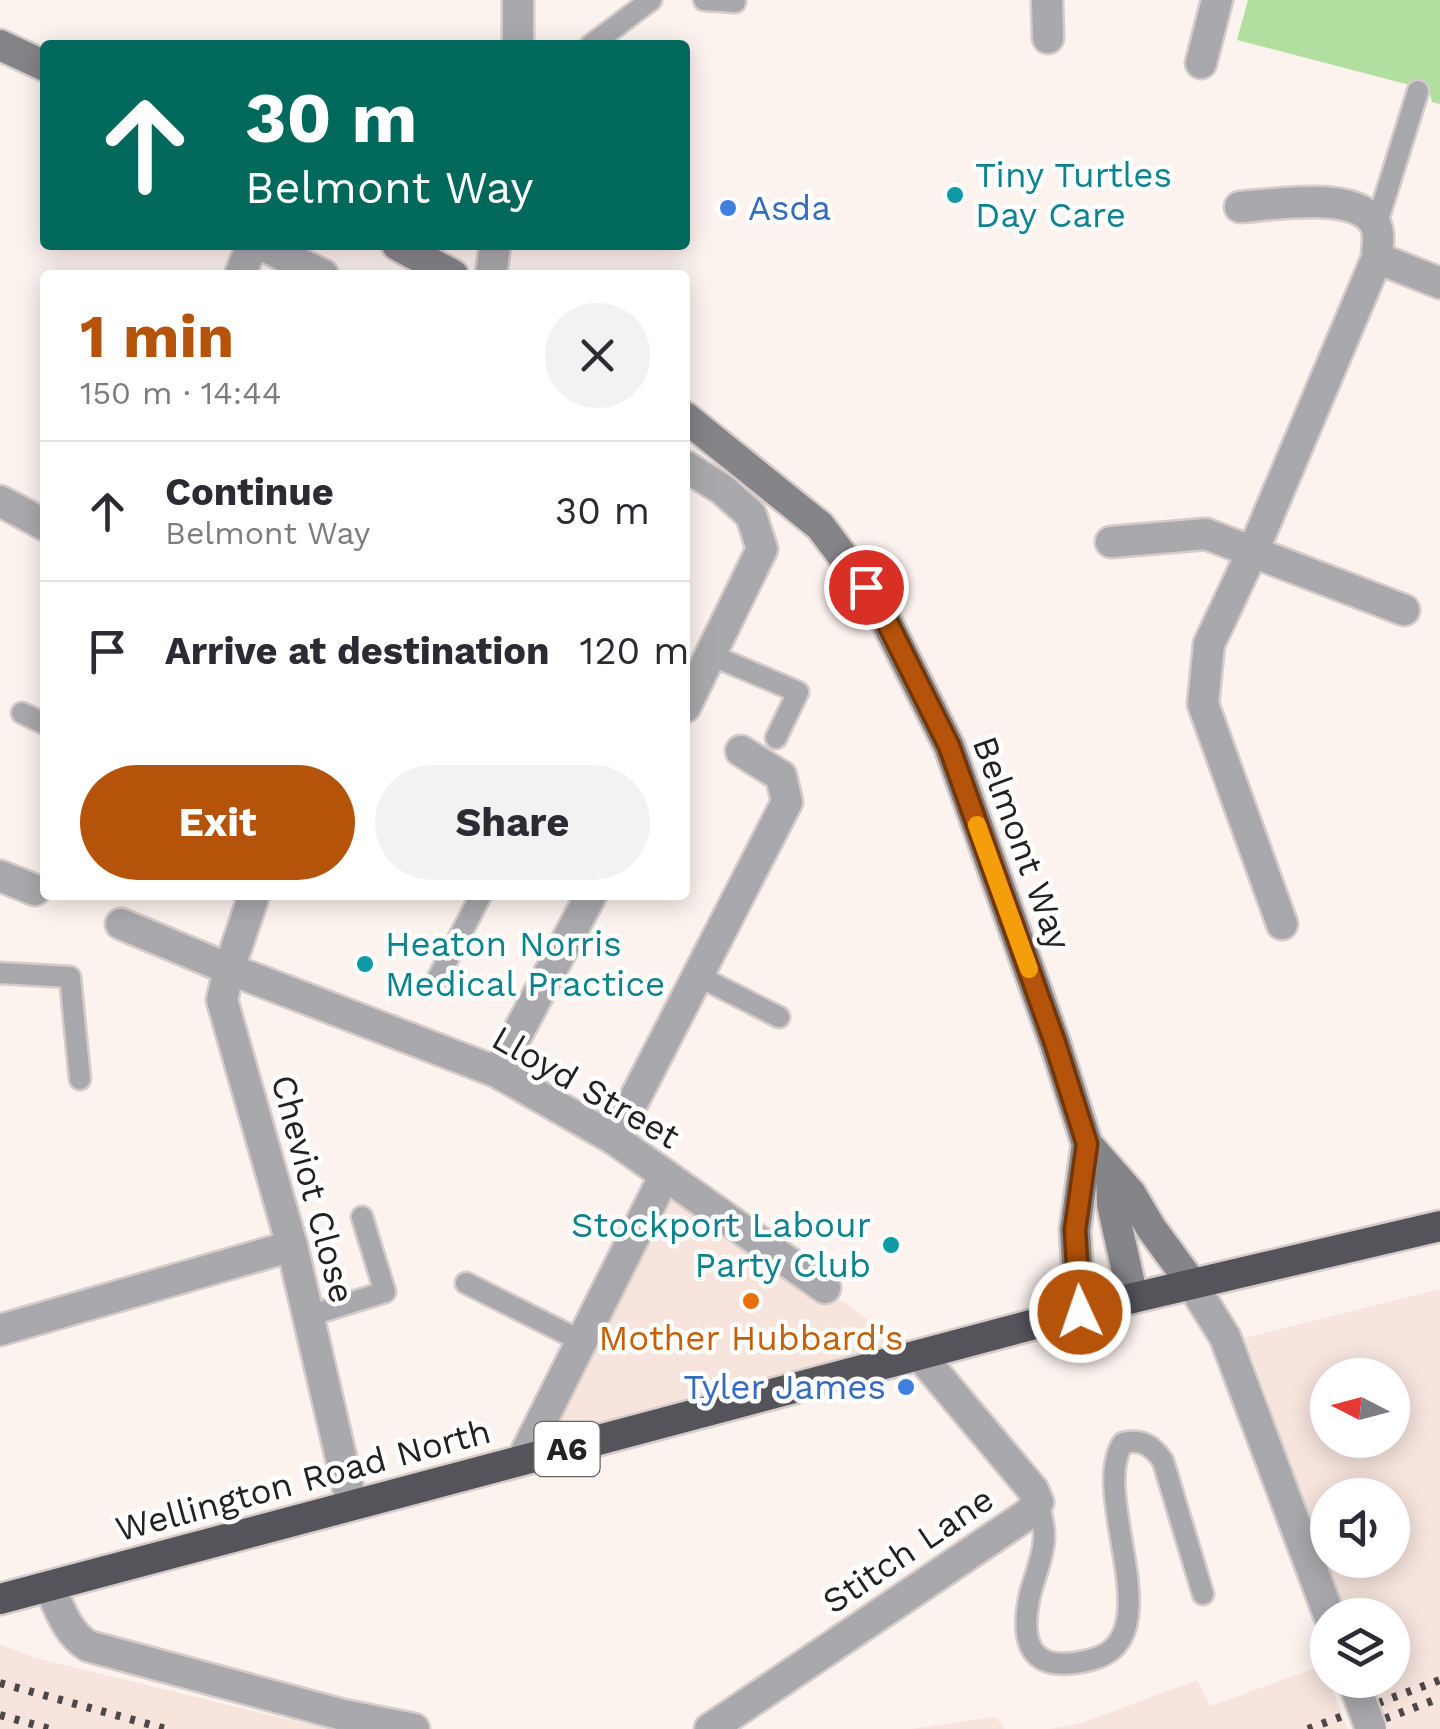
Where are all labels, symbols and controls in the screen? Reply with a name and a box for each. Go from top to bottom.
text: 30 m [245,77,417,159]
icon: ahead [80,80,210,210]
place label: Tiny Turtles Day Care [975,154,1172,236]
text: Belmont Way [245,161,534,214]
marker: Tiny Turtles Day Care [944,184,966,206]
place label: Asda [748,187,831,229]
marker: Asda [717,197,739,219]
text: 1 min [80,301,234,372]
button: close [545,303,650,408]
text: 150 m · 14:44 [80,374,281,412]
text: Continue [165,470,334,514]
icon: ahead [80,484,135,539]
text: 30 m [555,489,650,533]
text: Belmont Way [165,514,370,552]
pin [824,545,909,630]
icon: arrive [839,560,894,615]
icon: arrive [80,624,135,679]
text: Arrive at destination [165,629,550,673]
text: 120 m [580,629,689,673]
street label: Belmont Way [964,730,1080,956]
button: Exit [80,765,355,880]
button: Share [375,765,650,880]
place label: Heaton Norris Medical Practice [385,923,665,1005]
marker: Heaton Norris Medical Practice [354,953,376,975]
street label: Lloyd Street [485,1016,687,1158]
street label: Cheviot Close [262,1070,364,1308]
place label: Stockport Labour Party Club [571,1204,871,1286]
marker: Stockport Labour Party Club [880,1234,902,1256]
position arrow [1028,1260,1132,1364]
marker: Mother Hubbard's [740,1290,762,1312]
place label: Mother Hubbard's [599,1317,903,1359]
north arrow [1310,1358,1410,1458]
map controls [1310,1358,1410,1698]
place label: Tyler James [683,1366,886,1408]
marker: Tyler James [895,1376,917,1398]
street label: Wellington Road North [111,1410,495,1550]
road number: A6 [534,1422,600,1476]
street label: Stitch Lane [815,1478,1001,1622]
button: sound [1310,1478,1410,1578]
button: layers [1310,1598,1410,1698]

